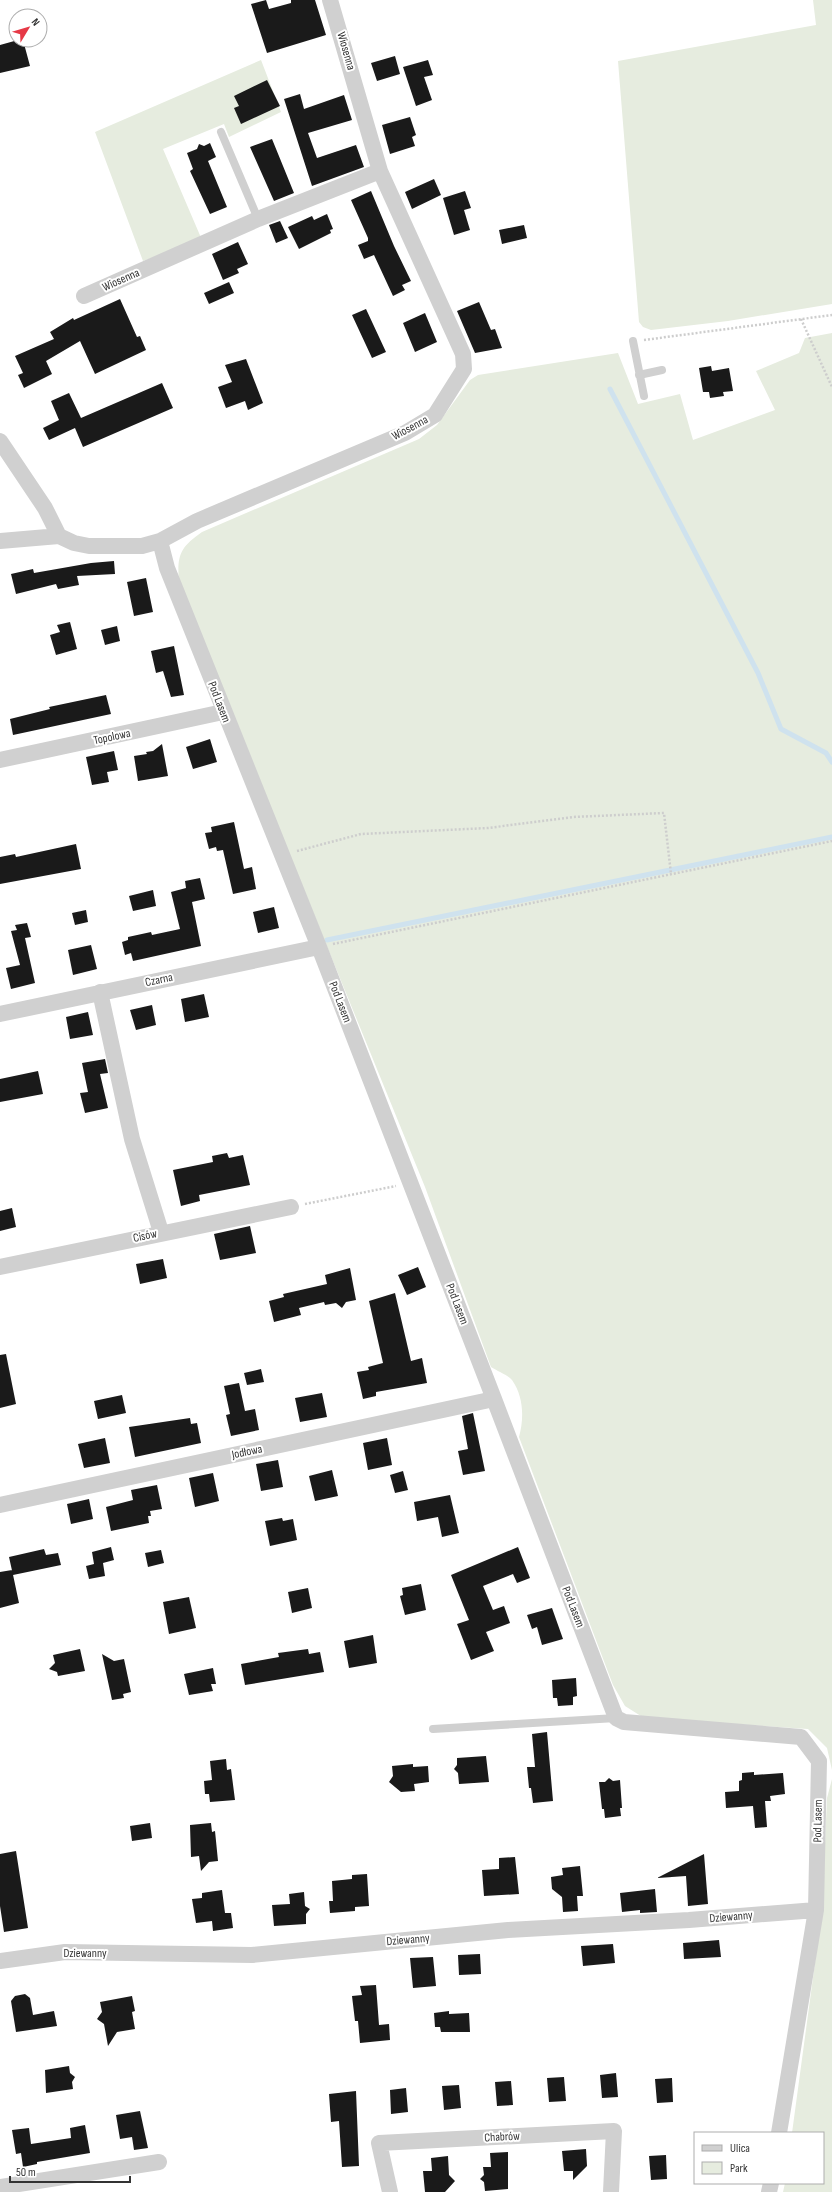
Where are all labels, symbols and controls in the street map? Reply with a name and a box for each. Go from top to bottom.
north arrow [8,8,48,48]
text: N [29,16,42,29]
street label: Wiosenna [333,30,359,72]
street label: Wiosenna [100,265,142,295]
street label: Wiosenna [389,412,431,444]
street label: Pod Lasem [204,679,234,725]
street label: Topolowa [92,726,132,748]
street label: Czarna [144,970,175,990]
street label: Pod Lasem [325,979,355,1025]
street label: Cisów [132,1226,159,1246]
street label: Pod Lasem [442,1281,472,1327]
street label: Jodłowa [229,1441,264,1463]
street label: Pod Lasem [558,1584,588,1630]
street label: Pod Lasem [810,1799,826,1843]
street label: Dziewanny [709,1908,754,1926]
street label: Dziewanny [386,1931,431,1949]
street label: Dziewanny [63,1946,107,1961]
street label: Chabrów [484,2129,520,2145]
legend [694,2132,824,2184]
text: Ulica [730,2141,750,2156]
scale bar [10,2158,130,2184]
text: Park [730,2161,748,2176]
text: 50 m [16,2165,36,2180]

